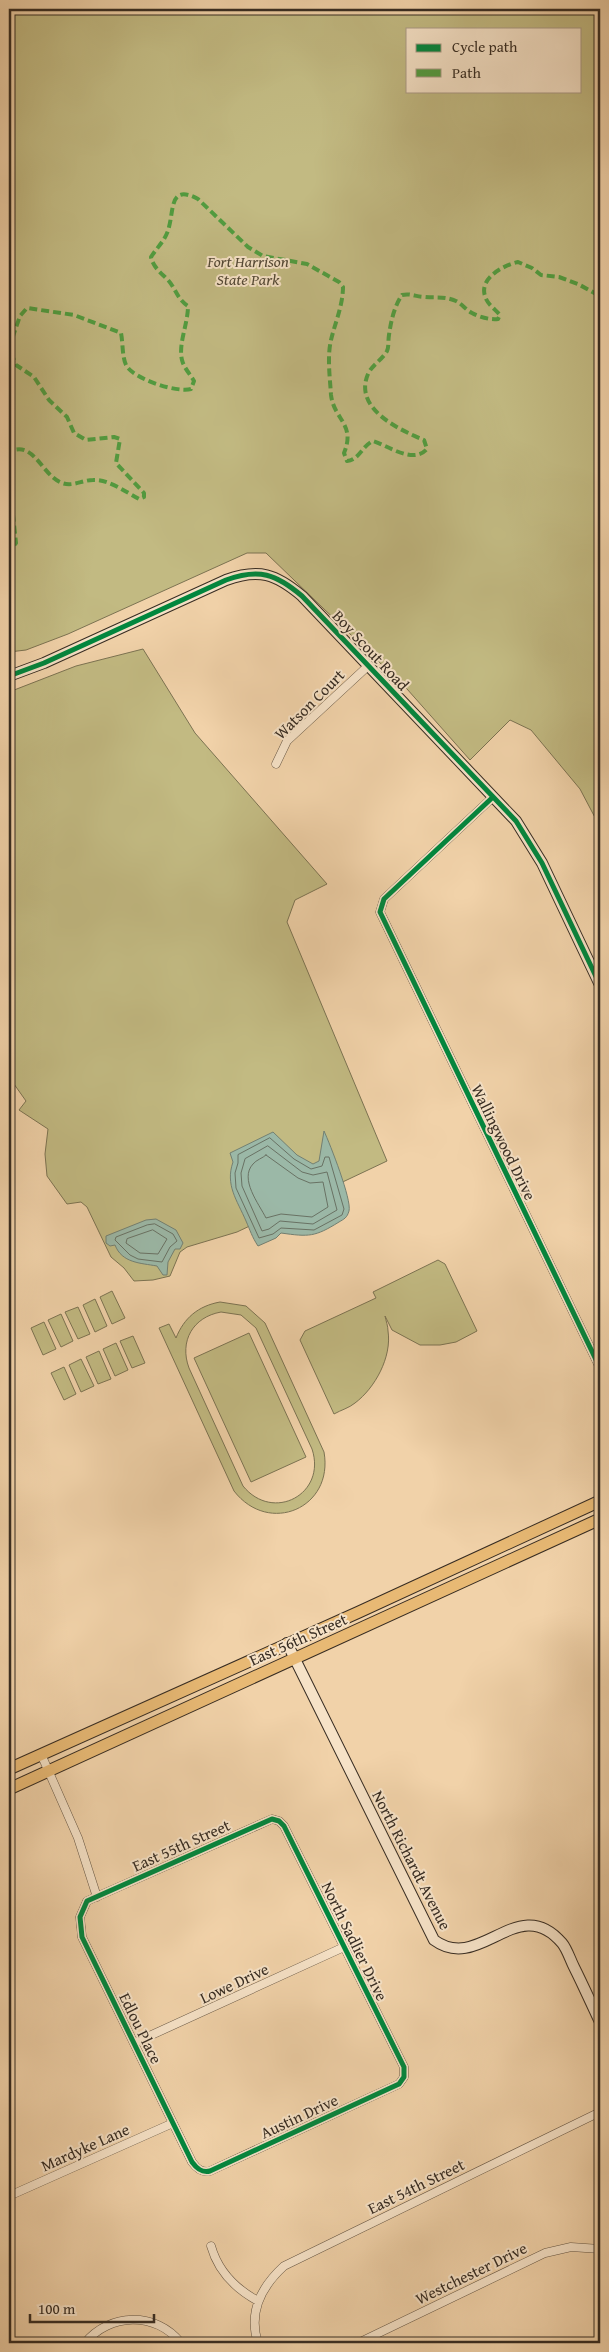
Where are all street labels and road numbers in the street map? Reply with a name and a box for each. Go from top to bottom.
street label: Boy Scout Road [327,604,415,696]
street label: Watson Court [268,663,350,745]
street label: Wallingwood Drive [466,1080,542,1204]
street label: East 56th Street [245,1606,351,1671]
street label: North Richardt Avenue [366,1786,458,1934]
street label: East 55th Street [128,1812,234,1877]
street label: North Sadlier Drive [316,1877,394,2005]
street label: Lowe Drive [196,1957,272,2009]
street label: Edlou Place [113,1988,169,2068]
street label: Austin Drive [256,2088,342,2144]
street label: Mardyke Lane [37,2117,133,2177]
street label: East 54th Street [363,2152,469,2220]
street label: Westchester Drive [411,2236,531,2310]

